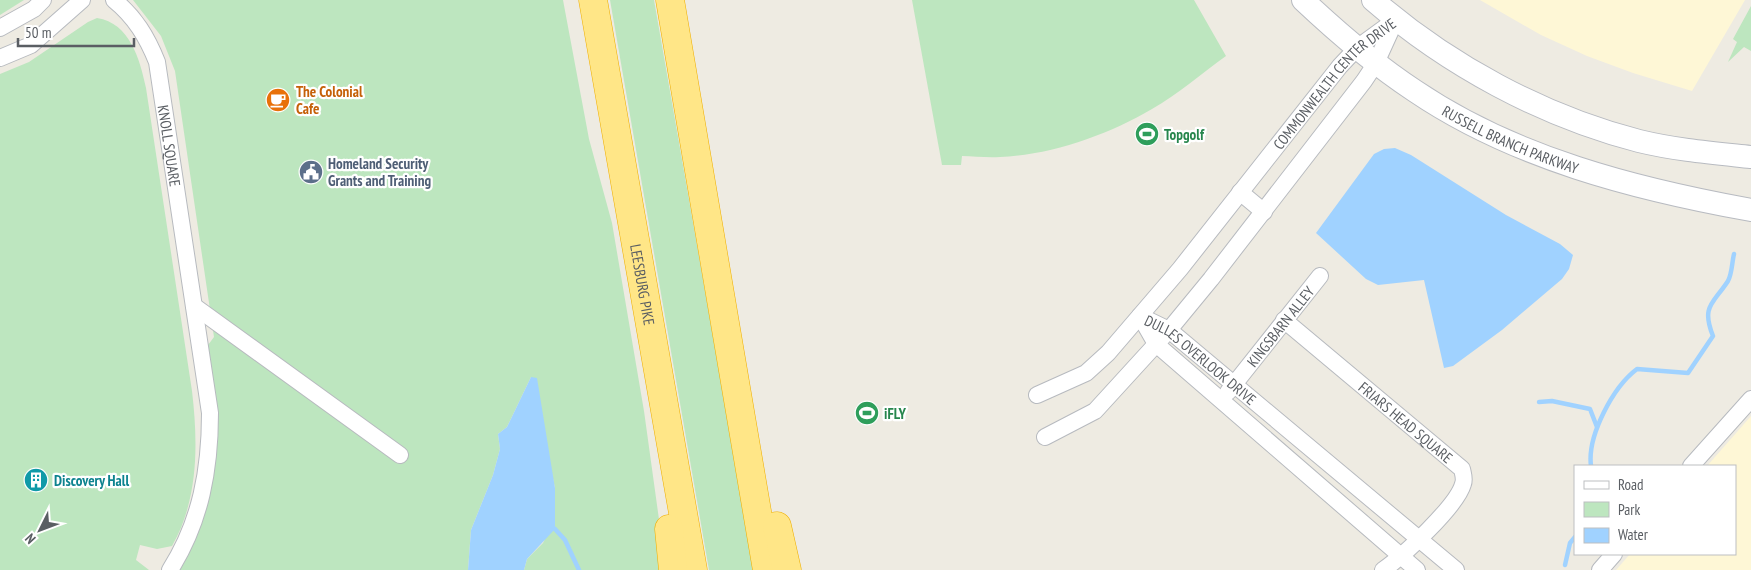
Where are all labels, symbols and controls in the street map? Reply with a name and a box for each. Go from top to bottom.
street label: COMMONWEALTH CENTER DRIVE [1269,14,1399,153]
scale bar [18,15,134,47]
text: 50 m [25,23,51,42]
place label: The Colonial Cafe [296,82,363,118]
cafe icon: The Colonial Cafe [265,87,291,113]
street label: RUSSELL BRANCH PARKWAY [1439,101,1581,177]
street label: KNOLL SQUARE [154,104,185,188]
sports icon: Topgolf [1134,121,1160,147]
place label: Topgolf [1164,125,1205,144]
place label: Homeland Security Grants and Training [328,154,431,190]
public building icon: Homeland Security Grants and Training [298,159,324,185]
street label: LEESBURG PIKE [627,243,659,327]
street label: KINGSBARN ALLEY [1242,282,1318,370]
street label: DULLES OVERLOOK DRIVE [1142,310,1260,409]
street label: FRIARS HEAD SQUARE [1355,377,1457,467]
sports icon: iFLY [854,400,880,426]
place label: iFLY [884,404,906,423]
legend [1574,465,1736,555]
building icon: Discovery Hall [23,467,49,493]
place label: Discovery Hall [54,471,129,490]
text: Road [1618,475,1644,494]
text: Park [1618,500,1640,519]
north arrow [15,505,65,555]
text: Water [1618,525,1649,544]
text: N [21,530,40,548]

